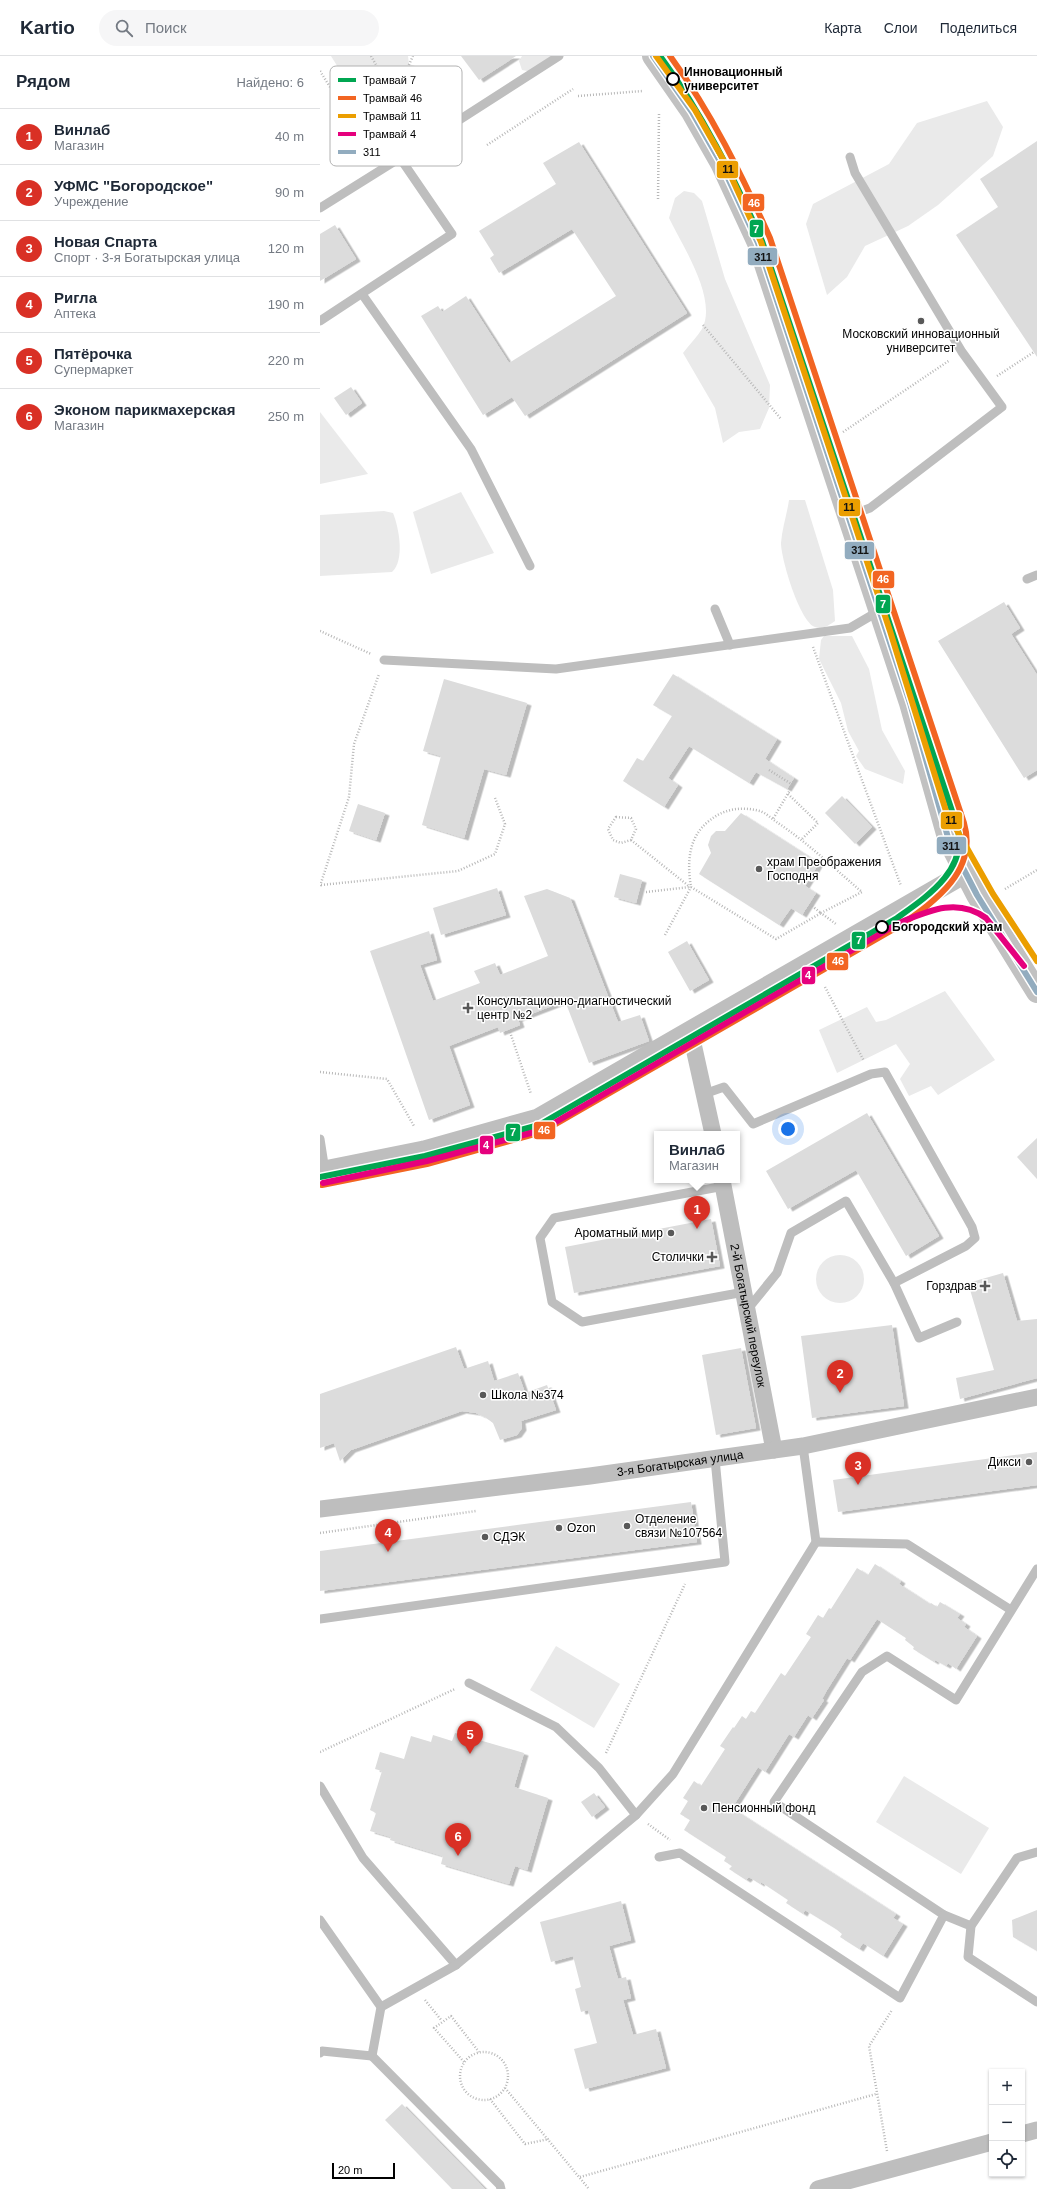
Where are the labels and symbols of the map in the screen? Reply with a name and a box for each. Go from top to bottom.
place label: Инновационный университет [684,65,783,93]
legend [330,66,462,166]
marker: Инновационный университет [666,72,680,86]
text: Трамвай 7 [363,74,416,86]
text: Трамвай 46 [363,92,422,104]
text: Трамвай 11 [363,110,421,122]
text: Трамвай 4 [363,128,416,140]
text: 311 [363,146,381,158]
line badge: 11 [716,160,739,179]
text: 11 [722,163,734,175]
line badge: 46 [742,193,765,212]
text: 46 [748,197,760,209]
line badge: 7 [749,219,764,238]
text: 7 [753,223,759,235]
line badge: 311 [747,247,778,266]
text: 311 [754,251,772,263]
marker: Московский инновационный университет [916,316,926,326]
place label: Московский инновационный университет [842,327,1000,355]
line badge: 11 [838,498,861,517]
text: 11 [843,501,855,513]
line badge: 311 [844,541,875,560]
text: 311 [851,544,869,556]
line badge: 46 [872,570,895,589]
text: 46 [877,573,889,585]
line badge: 7 [875,594,891,614]
text: 7 [880,598,886,610]
line badge: 11 [940,811,963,830]
text: 11 [945,814,957,826]
line badge: 311 [936,836,967,855]
text: 311 [942,840,960,852]
place label: храм Преображения Господня [767,855,881,883]
marker: храм Преображения Господня [754,864,764,874]
marker: Богородский храм [875,920,889,934]
place label: Богородский храм [892,920,1003,934]
line badge: 7 [851,931,866,950]
text: 7 [856,934,862,946]
line badge: 46 [826,952,849,971]
text: 46 [832,955,844,967]
line badge: 4 [801,966,816,985]
text: 4 [805,969,812,981]
place label: Консультационно-диагностический центр №2 [477,994,671,1022]
marker: Консультационно-диагностический центр №2 [462,1002,474,1014]
your location [778,1119,798,1139]
line badge: 46 [533,1121,556,1140]
line badge: 7 [505,1123,521,1142]
text: 46 [538,1124,550,1136]
text: 7 [510,1126,516,1138]
line badge: 4 [479,1135,494,1155]
text: 4 [483,1139,490,1151]
pin: 1 [684,1196,710,1229]
place label: Ароматный мир [575,1226,663,1240]
marker: Ароматный мир [666,1228,676,1238]
street label: 2-й Богатырский переулок [727,1243,769,1389]
place label: Столички [652,1250,704,1264]
marker: Столички [707,1252,717,1262]
place label: Горздрав [926,1279,977,1293]
marker: Горздрав [980,1281,990,1291]
pin: 2 [827,1360,853,1393]
place label: Школа №374 [491,1388,564,1402]
marker: Школа №374 [478,1390,488,1400]
street label: 3-я Богатырская улица [616,1447,745,1479]
pin: 3 [845,1452,871,1485]
place label: Дикси [988,1455,1021,1469]
marker: Дикси [1024,1457,1034,1467]
place label: Отделение связи №107564 [635,1512,723,1540]
pin: 4 [375,1519,401,1552]
place label: Ozon [567,1521,596,1535]
marker: Отделение связи №107564 [622,1521,632,1531]
marker: Ozon [554,1523,564,1533]
place label: СДЭК [493,1530,525,1544]
marker: СДЭК [480,1532,490,1542]
pin: 5 [457,1721,483,1754]
place label: Пенсионный фонд [712,1801,815,1815]
marker: Пенсионный фонд [699,1803,709,1813]
pin: 6 [445,1823,471,1856]
scale bar [332,2161,395,2180]

